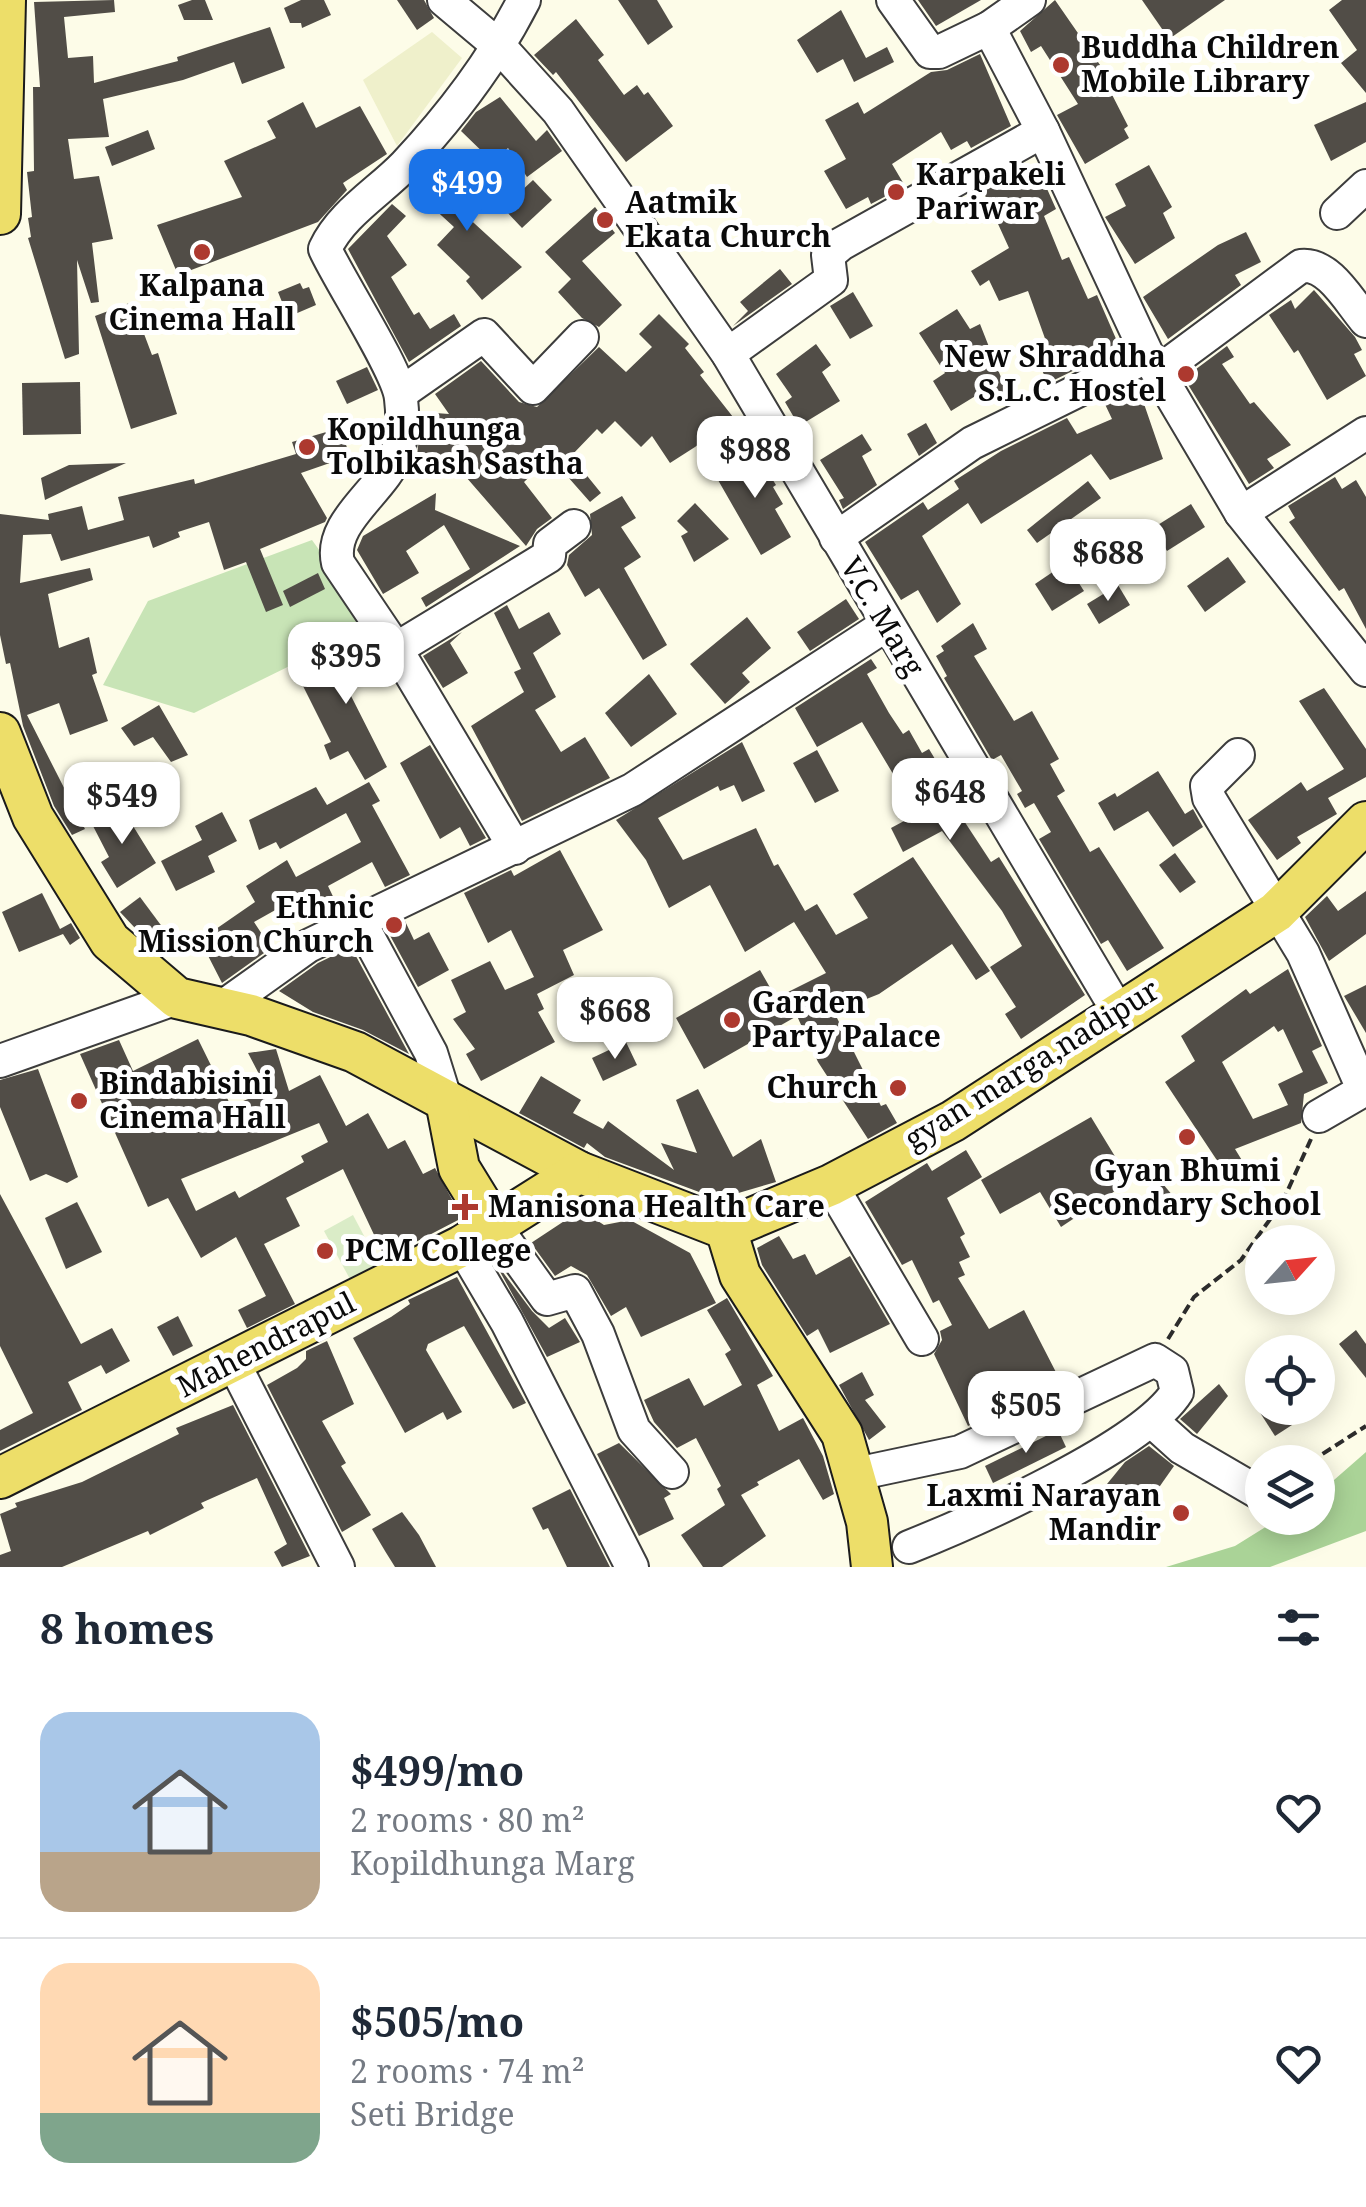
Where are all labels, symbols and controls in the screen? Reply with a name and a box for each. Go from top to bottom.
place label: Buddha Children Mobile Library [1081,26,1339,101]
marker: Buddha Children Mobile Library [1050,54,1072,76]
pin: $499 [408,149,526,234]
place label: Karpakeli Pariwar [916,153,1066,228]
text: $499 [431,160,503,203]
place label: Aatmik Ekata Church [625,181,831,256]
marker: Karpakeli Pariwar [885,181,907,203]
marker: Aatmik Ekata Church [594,209,616,231]
marker: Kalpana Cinema Hall [191,241,213,263]
place label: Kalpana Cinema Hall [109,264,296,339]
place label: New Shraddha S.L.C. Hostel [944,335,1166,410]
marker: New Shraddha S.L.C. Hostel [1175,363,1197,385]
place label: Kopildhunga Tolbikash Sastha [327,408,584,483]
pin: $988 [696,416,814,501]
text: $988 [719,427,791,470]
marker: Kopildhunga Tolbikash Sastha [296,436,318,458]
pin: $688 [1049,519,1167,604]
text: $688 [1072,530,1144,573]
street label: V.C. Marg [831,549,935,684]
pin: $395 [287,622,405,707]
text: $395 [310,633,382,676]
pin: $648 [891,758,1009,843]
pin: $549 [63,762,181,847]
text: $648 [914,769,986,812]
text: $549 [86,773,158,816]
place label: Ethnic Mission Church [138,886,374,961]
marker: Ethnic Mission Church [383,914,405,936]
street label: gyan marga,nadipur [896,969,1166,1159]
pin: $668 [556,977,674,1062]
place label: Garden Party Palace [752,981,941,1056]
text: $668 [579,988,651,1031]
marker: Garden Party Palace [721,1009,743,1031]
place label: Bindabisini Cinema Hall [99,1062,286,1137]
place label: Church [766,1066,878,1107]
marker: Church [887,1077,909,1099]
marker: Bindabisini Cinema Hall [68,1090,90,1112]
marker: Gyan Bhumi Secondary School [1176,1126,1198,1148]
place label: Gyan Bhumi Secondary School [1053,1149,1321,1224]
place label: Manisona Health Care [488,1185,825,1226]
marker: Manisona Health Care [452,1194,478,1220]
north arrow [1245,1225,1335,1315]
map controls [1245,1225,1335,1535]
place label: PCM College [345,1229,531,1270]
marker: PCM College [314,1240,336,1262]
street label: Mahendrapul [169,1281,362,1406]
button: locate [1245,1335,1335,1425]
pin: $505 [967,1371,1085,1456]
text: $505 [990,1382,1062,1425]
button: layers [1245,1445,1335,1535]
place label: Laxmi Narayan Mandir [927,1474,1161,1549]
marker: Laxmi Narayan Mandir [1170,1502,1192,1524]
text: 8 homes [40,1599,214,1656]
icon: filters [1271,1600,1326,1655]
text: $499/mo [350,1741,524,1798]
icon: home [120,1752,240,1872]
icon: heart [1271,1785,1326,1840]
text: 2 rooms · 80 m² [350,1798,585,1841]
text: Kopildhunga Marg [350,1841,635,1884]
text: $505/mo [350,1992,524,2049]
icon: home [120,2003,240,2123]
icon: heart [1271,2036,1326,2091]
text: 2 rooms · 74 m² [350,2049,585,2092]
text: Seti Bridge [350,2092,515,2135]

